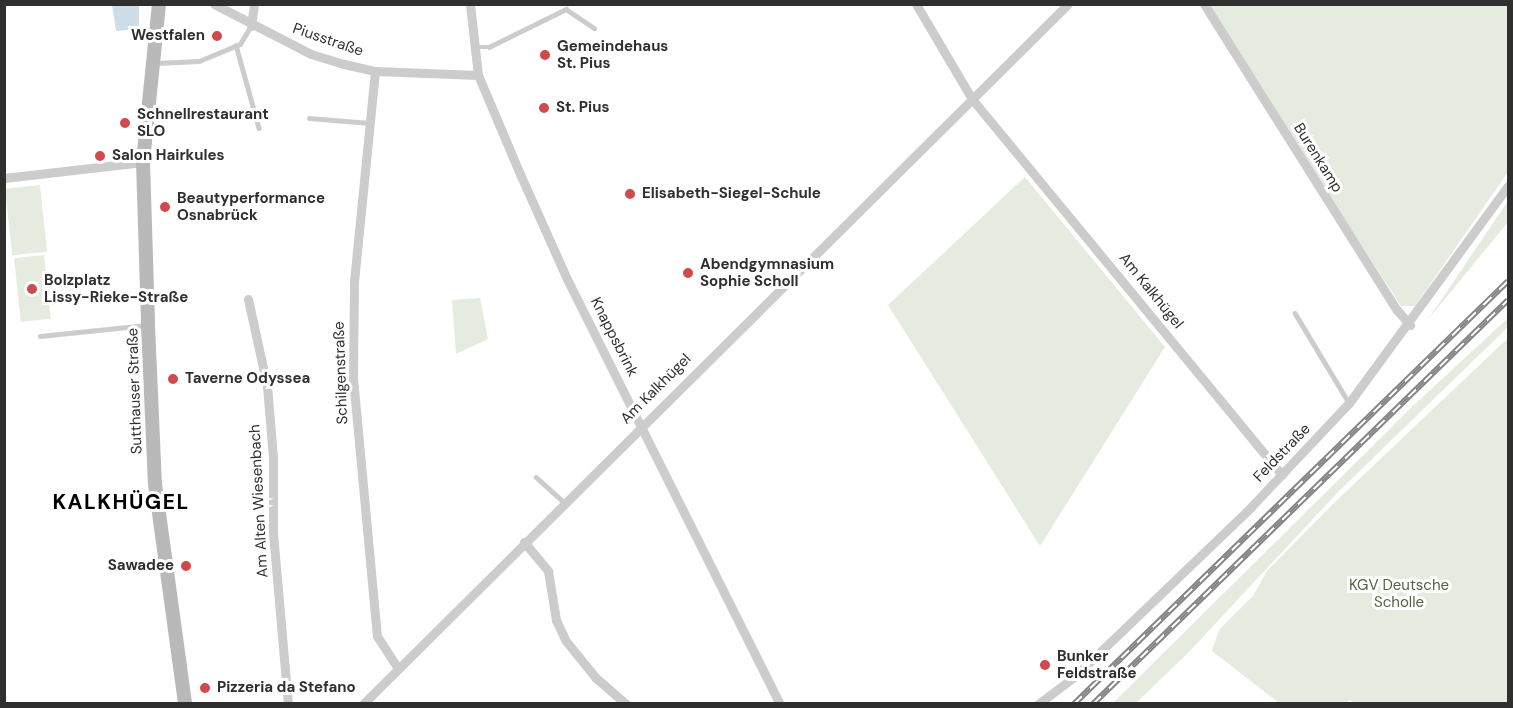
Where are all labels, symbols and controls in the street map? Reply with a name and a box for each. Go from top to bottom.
street label: Piusstraße [290,20,366,60]
place label: Westfalen [131,27,205,45]
marker: Westfalen [210,29,224,43]
place label: Gemeindehaus St. Pius [557,37,668,72]
marker: Gemeindehaus St. Pius [538,48,552,62]
place label: St. Pius [556,99,609,117]
marker: St. Pius [537,101,551,115]
place label: Schnellrestaurant SLO [137,105,269,140]
marker: Schnellrestaurant SLO [118,116,132,130]
street label: Burenkamp [1290,120,1346,196]
place label: Salon Hairkules [112,147,224,165]
marker: Salon Hairkules [93,149,107,163]
place label: Elisabeth-Siegel-Schule [642,185,821,203]
marker: Elisabeth-Siegel-Schule [623,187,637,201]
place label: Beautyperformance Osnabrück [177,189,325,224]
marker: Beautyperformance Osnabrück [158,200,172,214]
street label: Am Kalkhügel [1115,250,1187,332]
place label: Abendgymnasium Sophie Scholl [700,255,834,290]
marker: Abendgymnasium Sophie Scholl [681,266,695,280]
place label: Bolzplatz Lissy-Rieke-Straße [44,271,188,306]
marker: Bolzplatz Lissy-Rieke-Straße [25,282,39,296]
street label: Knappsbrink [586,294,642,380]
street label: Schilgenstraße [330,321,352,425]
street label: Sutthauser Straße [124,327,146,455]
street label: Am Kalkhügel [617,350,695,428]
place label: Taverne Odyssea [185,370,310,388]
marker: Taverne Odyssea [166,372,180,386]
street label: Feldstraße [1250,420,1314,486]
street label: Am Alten Wiesenbach [246,424,272,578]
district label: KALKHÜGEL [52,489,190,515]
place label: Sawadee [108,557,174,575]
marker: Sawadee [179,559,193,573]
park label: KGV Deutsche Scholle [1349,576,1449,611]
place label: Bunker Feldstraße [1057,647,1137,682]
marker: Bunker Feldstraße [1038,658,1052,672]
place label: Pizzeria da Stefano [217,679,356,697]
marker: Pizzeria da Stefano [198,681,212,695]

